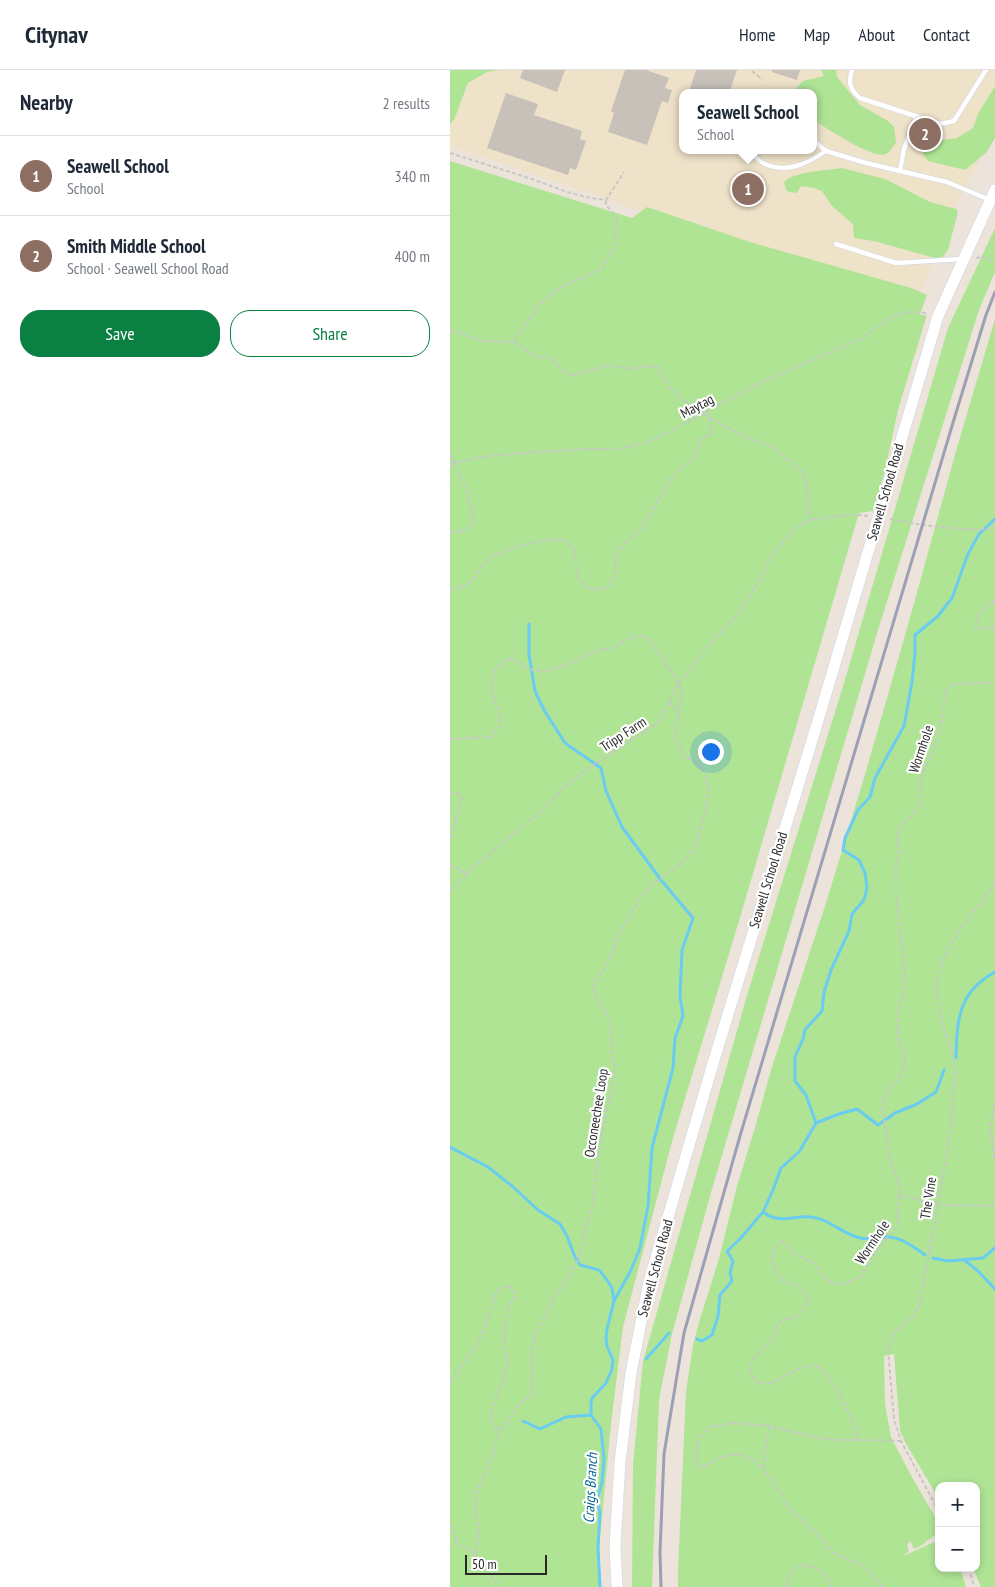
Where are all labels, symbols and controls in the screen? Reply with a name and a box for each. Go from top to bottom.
text: Citynav [25,19,88,50]
text: Home [739,23,776,46]
text: Map [804,23,830,46]
text: About [858,23,895,46]
text: Contact [923,23,970,46]
text: Nearby [20,89,73,116]
popup [679,89,817,154]
text: 2 results [383,93,430,113]
text: Seawell School [697,100,799,124]
pin: 2 [909,115,941,153]
text: School [697,124,734,144]
text: Seawell School [67,154,169,178]
text: 1 [32,166,40,186]
text: 340 m [395,166,430,186]
pin: 1 [732,170,764,208]
text: School [67,178,104,198]
text: Smith Middle School [67,234,206,258]
text: 2 [32,246,40,266]
text: 400 m [395,246,430,266]
text: School · Seawell School Road [67,258,229,278]
button: Save [20,310,220,357]
button: Share [230,310,430,357]
street label: Maytag [677,390,717,422]
street label: Seawell School Road [863,441,907,543]
street label: Tripp Farm [597,712,649,756]
street label: Wormhole [904,723,938,775]
your location [698,739,724,765]
street label: Seawell School Road [745,829,791,931]
street label: Occoneechee Loop [580,1067,612,1159]
street label: The Vine [916,1175,940,1220]
street label: Wormhole [851,1216,893,1267]
street label: Seawell School Road [633,1217,677,1319]
water label: Craigs Branch [579,1451,601,1524]
map controls [935,1482,980,1572]
button: + [935,1482,980,1527]
button: − [935,1527,980,1572]
scale bar [465,1552,548,1575]
text: 50 m [472,1555,497,1573]

